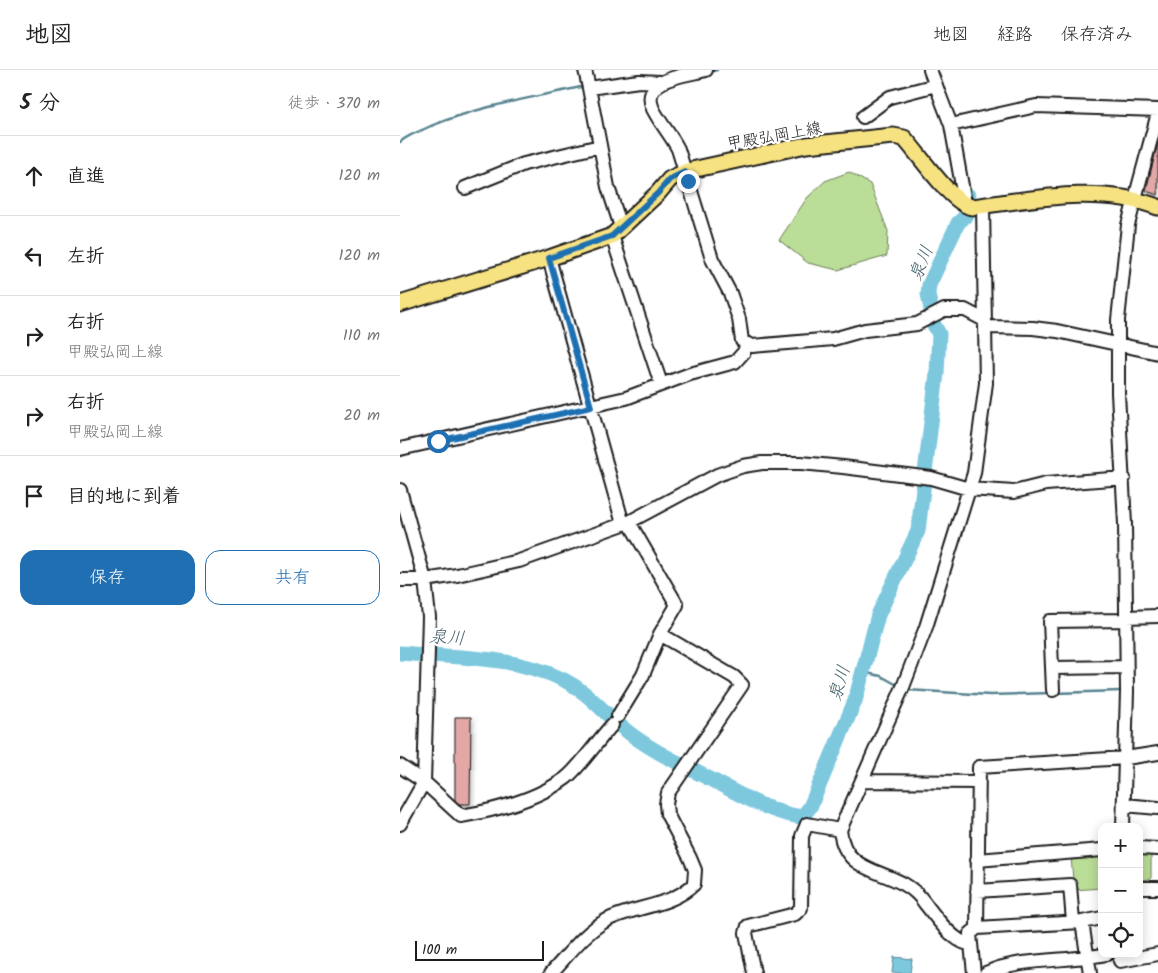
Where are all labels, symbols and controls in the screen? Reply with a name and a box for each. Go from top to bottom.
text: 地図 [25,16,73,55]
text: 地図 [933,21,969,50]
text: 経路 [997,21,1033,50]
text: 保存済み [1061,21,1133,50]
text: 5 分 [20,87,60,120]
text: 徒歩 · 370 m [288,91,380,116]
street label: 甲殿弘岡上線 [725,116,824,157]
icon: ahead [20,162,48,190]
text: 直進 [67,162,105,192]
text: 120 m [339,163,380,188]
route end [677,170,700,193]
water label: 泉川 [902,241,943,286]
icon: left [20,242,48,270]
text: 左折 [67,242,105,272]
text: 120 m [339,243,380,268]
text: 右折 [67,308,105,338]
icon: right [20,322,48,350]
text: 110 m [343,323,380,348]
text: 甲殿弘岡上線 [67,340,163,365]
text: 右折 [67,388,105,418]
icon: right [20,402,48,430]
text: 20 m [344,403,380,428]
text: 甲殿弘岡上線 [67,420,163,445]
route start [427,430,450,453]
icon: arrive [20,482,48,510]
text: 目的地に到着 [67,482,181,512]
button: 保存 [20,550,195,605]
button: 共有 [205,550,380,605]
water label: 泉川 [428,623,466,654]
water label: 泉川 [821,662,860,705]
map controls [1098,823,1143,958]
button: + [1098,823,1143,868]
button: − [1098,868,1143,913]
button: locate [1098,913,1143,958]
scale bar [415,938,544,961]
text: 100 m [422,939,457,961]

